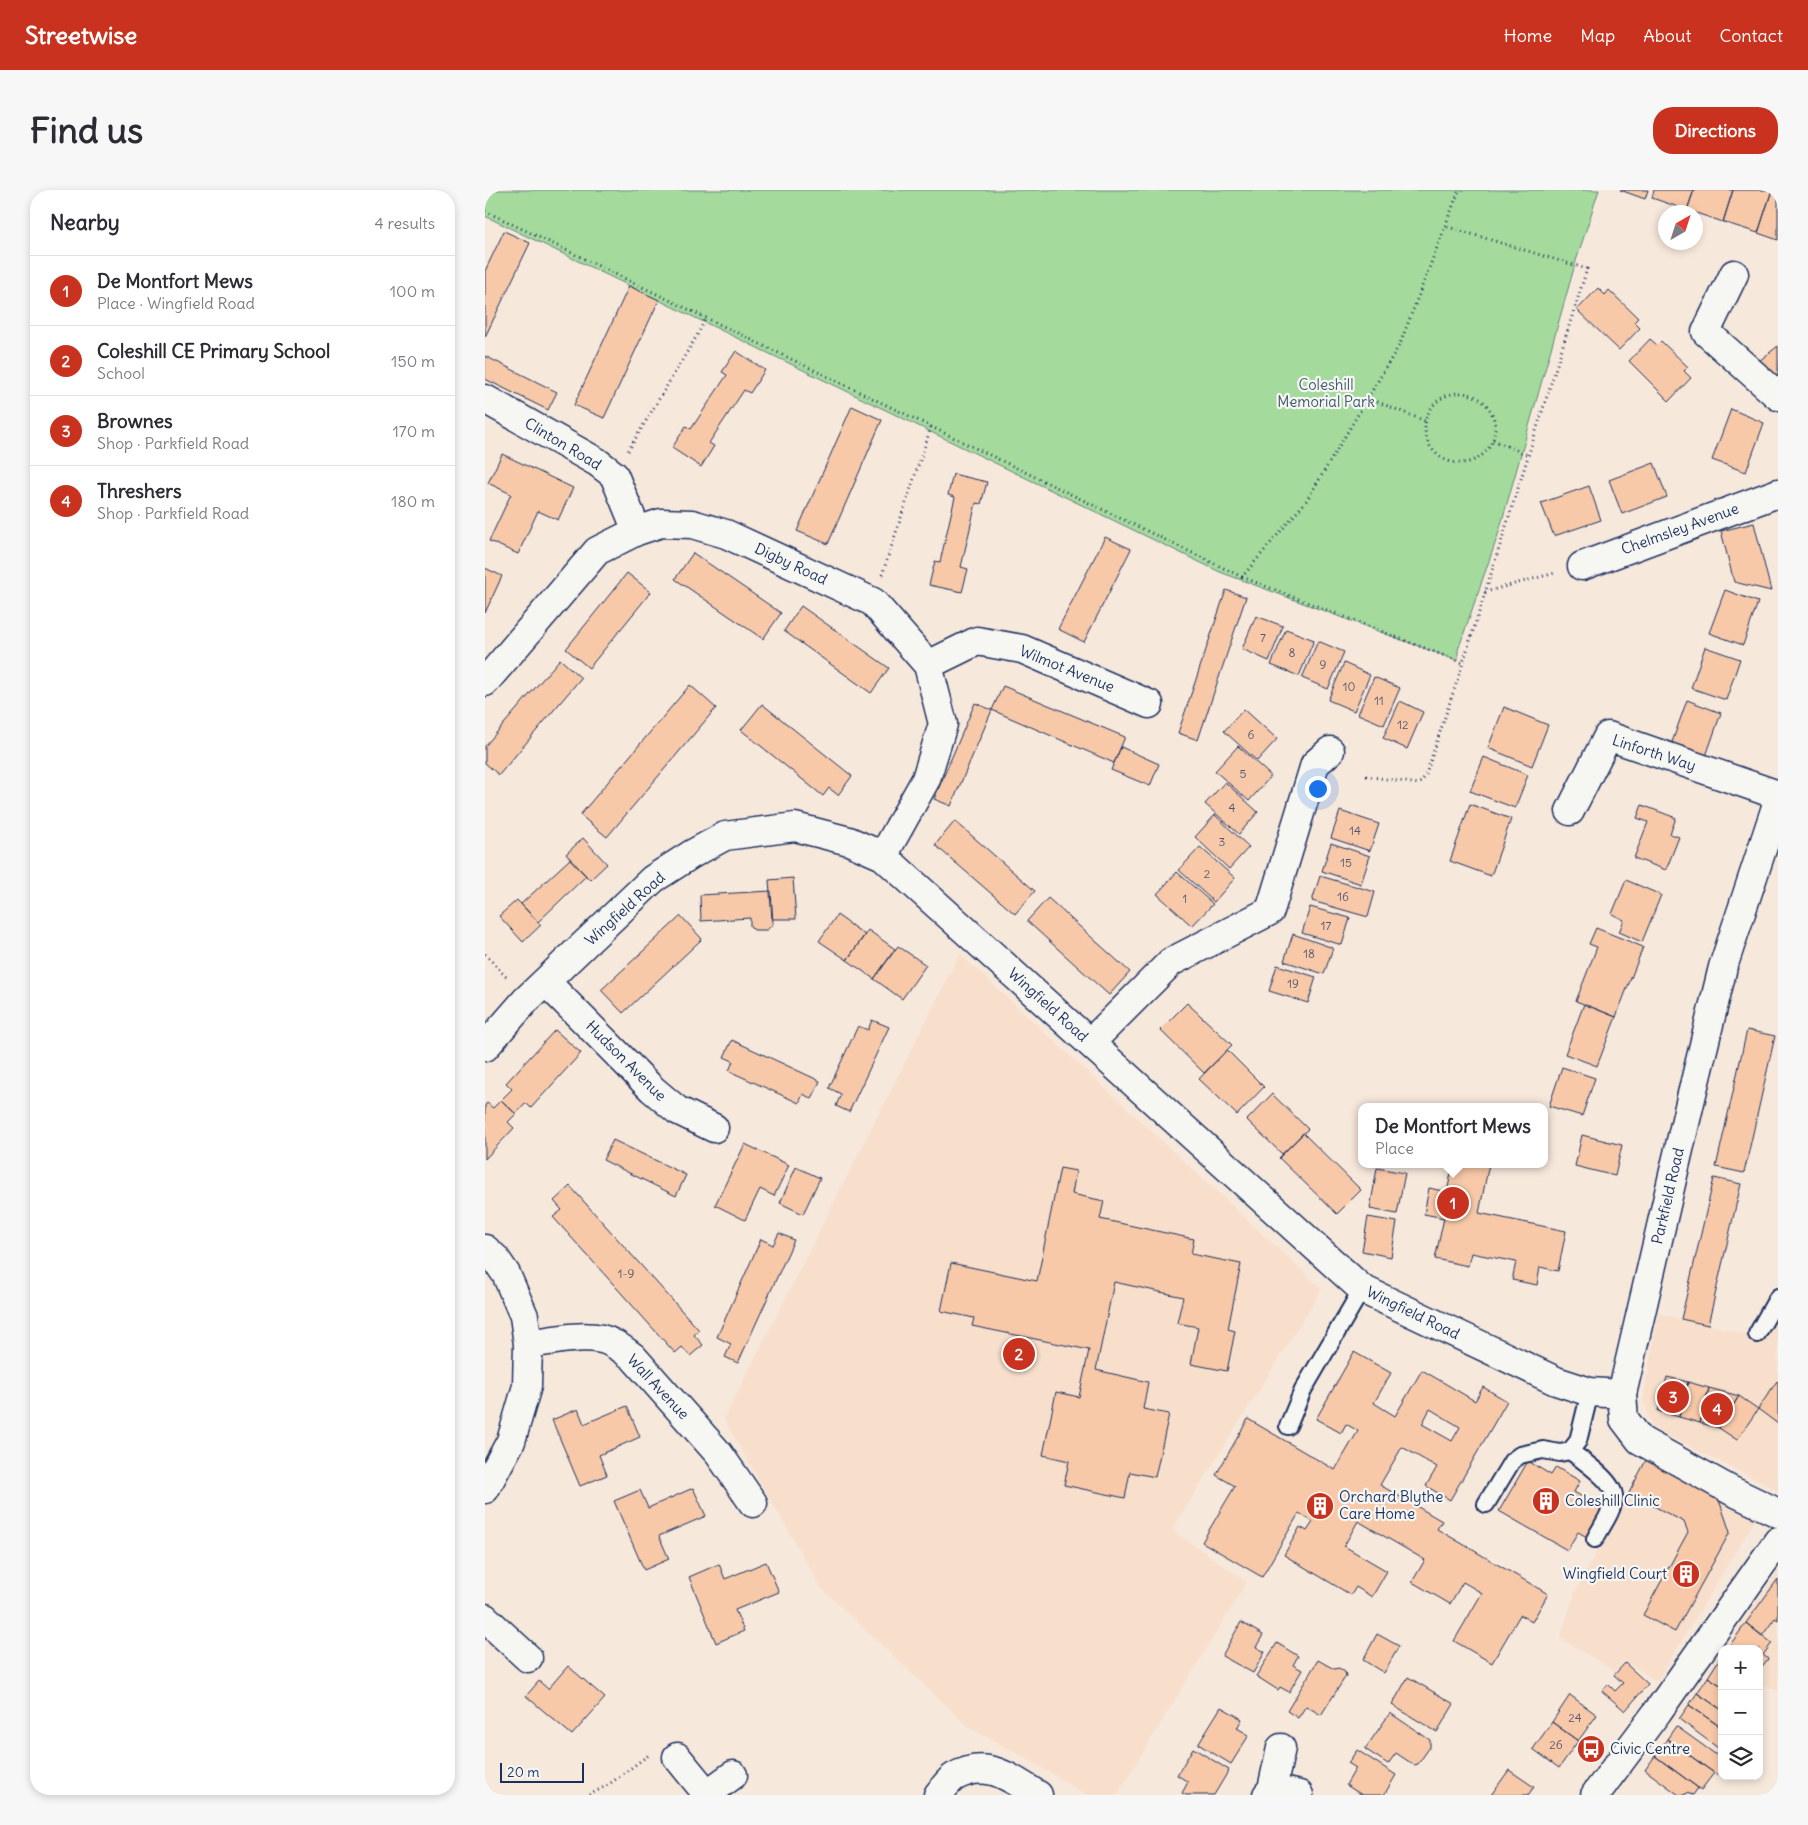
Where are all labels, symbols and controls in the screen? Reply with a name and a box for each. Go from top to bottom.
text: Streetwise [25,20,137,50]
text: Home [1504,24,1552,47]
text: Map [1580,24,1615,47]
text: About [1643,24,1691,47]
text: Contact [1719,24,1783,47]
button: Directions [1653,107,1778,154]
text: Find us [30,108,143,152]
north arrow [1658,205,1703,250]
text: Nearby [50,209,120,236]
text: 4 results [374,213,435,233]
text: De Montfort Mews [97,269,253,293]
text: 1 [63,281,69,301]
text: 100 m [390,281,435,301]
text: Place · Wingfield Road [97,293,255,313]
text: Coleshill CE Primary School [97,339,330,363]
text: 2 [62,351,70,371]
text: 150 m [391,351,435,371]
text: School [97,363,145,383]
park label: Coleshill Memorial Park [1277,375,1375,411]
text: Brownes [97,409,173,433]
street label: Clinton Road [521,413,605,474]
text: 3 [61,421,71,441]
text: 170 m [392,421,435,441]
text: Shop · Parkfield Road [97,433,249,453]
text: Threshers [97,479,182,503]
text: 4 [61,491,71,511]
text: 180 m [391,491,435,511]
street label: Chelmsley Avenue [1618,498,1741,559]
text: Shop · Parkfield Road [97,503,249,523]
street label: Digby Road [752,538,831,589]
house number: 7 [1260,630,1266,645]
street label: Wilmot Avenue [1017,641,1117,696]
house number: 8 [1289,645,1296,660]
house number: 9 [1320,657,1327,672]
house number: 10 [1343,679,1355,694]
house number: 11 [1374,693,1384,708]
house number: 12 [1397,717,1409,732]
house number: 6 [1248,727,1255,742]
street label: Linforth Way [1610,730,1698,775]
house number: 5 [1240,766,1247,781]
your location [1305,776,1331,802]
house number: 4 [1229,800,1236,815]
house number: 14 [1349,823,1361,838]
house number: 3 [1219,834,1226,849]
house number: 15 [1340,855,1352,870]
house number: 2 [1204,866,1211,881]
street label: Wingfield Road [581,868,669,950]
house number: 16 [1337,889,1349,904]
house number: 1 [1183,891,1187,906]
house number: 17 [1321,918,1331,933]
house number: 18 [1303,946,1315,961]
street label: Wingfield Road [1004,964,1092,1046]
house number: 19 [1287,976,1299,991]
street label: Hudson Avenue [582,1016,671,1105]
popup [1358,1103,1548,1168]
text: De Montfort Mews [1375,1114,1531,1138]
text: Place [1375,1138,1414,1158]
street label: Parkfield Road [1647,1146,1688,1246]
pin: 1 [1437,1184,1469,1222]
house number: 1-9 [618,1266,634,1281]
street label: Wingfield Road [1364,1282,1463,1343]
pin: 2 [1003,1335,1035,1373]
street label: Wall Avenue [623,1350,693,1423]
pin: 3 [1657,1378,1689,1416]
pin: 4 [1701,1390,1733,1428]
building icon: Coleshill Clinic [1531,1486,1561,1516]
place label: Orchard Blythe Care Home [1339,1487,1443,1523]
building icon: Orchard Blythe Care Home [1305,1491,1335,1521]
place label: Coleshill Clinic [1565,1491,1660,1510]
building icon: Wingfield Court [1671,1559,1701,1589]
place label: Wingfield Court [1563,1564,1667,1583]
map controls [1718,1645,1763,1780]
button: + [1718,1645,1763,1690]
button: − [1718,1690,1763,1735]
house number: 24 [1568,1710,1582,1725]
bus stop icon: Civic Centre [1576,1734,1606,1764]
button: layers [1718,1735,1763,1780]
house number: 26 [1549,1737,1563,1752]
place label: Civic Centre [1610,1739,1690,1758]
scale bar [500,1760,584,1783]
text: 20 m [507,1763,540,1781]

